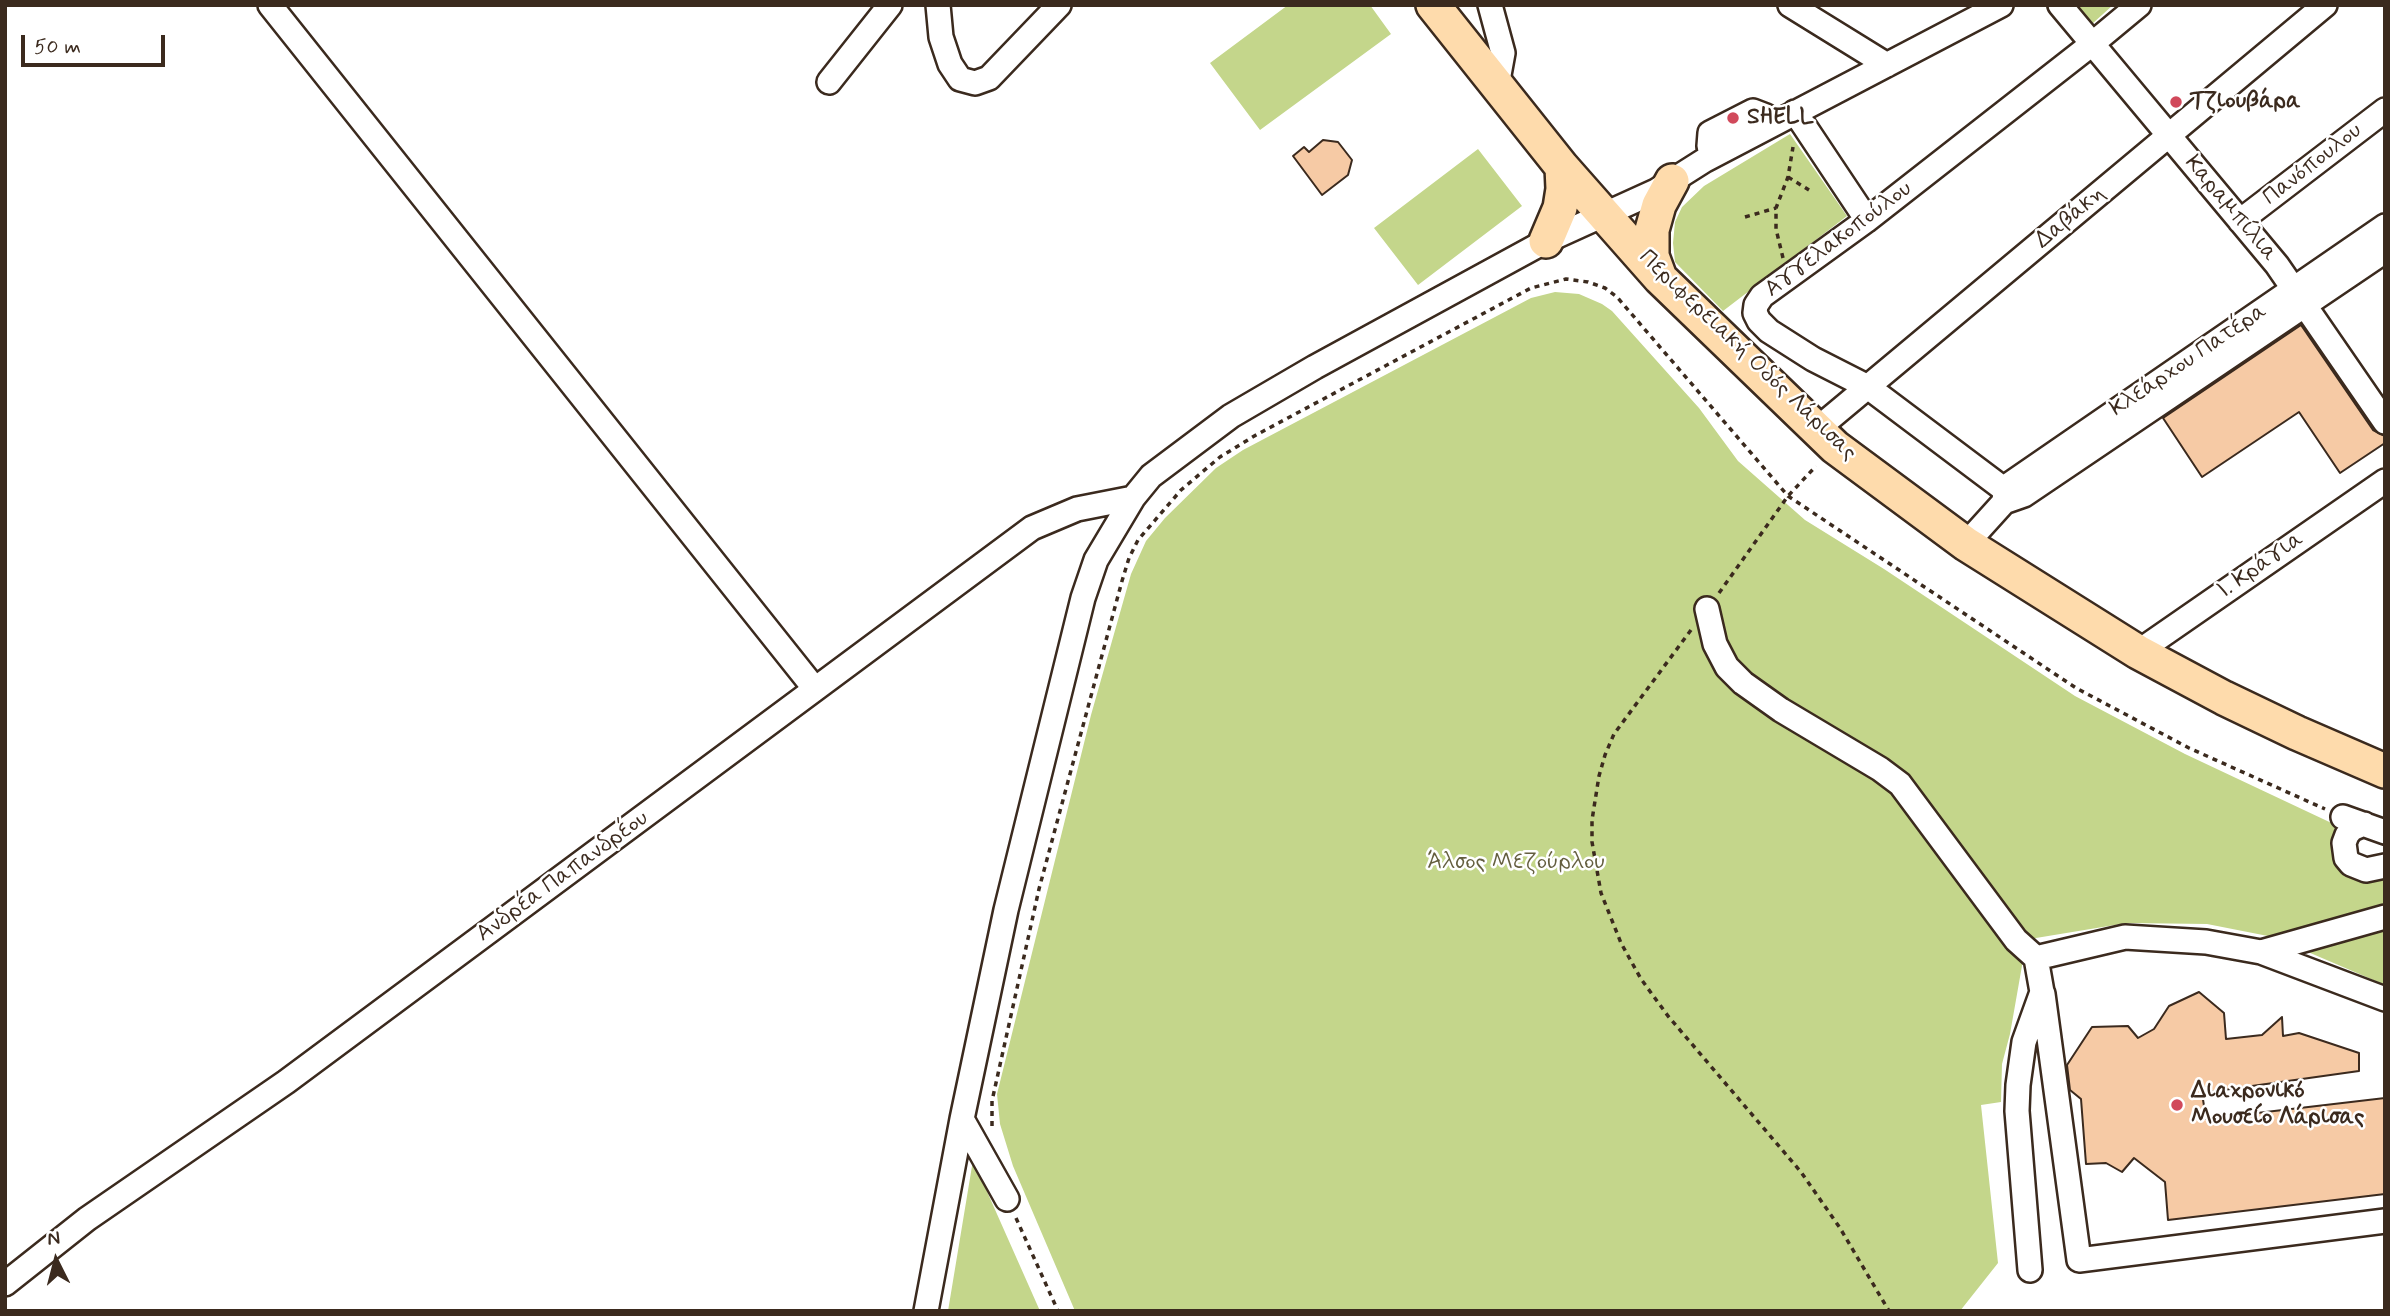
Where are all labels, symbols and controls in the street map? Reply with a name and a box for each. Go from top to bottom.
scale bar [24,21,168,65]
text: 50 m [34,33,81,61]
place label: Τζιουβάρα [2190,88,2301,116]
marker: Τζιουβάρα [2168,94,2184,110]
place label: SHELL [1747,104,1814,132]
marker: SHELL [1725,110,1741,126]
street label: Πανόπουλου [2258,118,2368,212]
street label: Καραμπίλια [2178,150,2282,268]
street label: Αγγελακοπούλου [1760,176,1918,304]
street label: Δαβάκη [2030,181,2112,255]
street label: Περιφερειακή Οδός Λάρισας [1632,245,1862,467]
street label: Κλεάρχου Πατέρα [2105,298,2273,424]
street label: Ι. Κράγια [2213,526,2309,606]
street label: Ανδρέα Παπανδρέου [472,805,654,949]
park label: Άλσος Μεζούρλου [1427,849,1605,877]
place label: Διαχρονικό Μουσείο Λάρισας [2191,1078,2364,1132]
marker: Διαχρονικό Μουσείο Λάρισας [2169,1097,2185,1113]
north arrow [21,1225,91,1295]
text: N [46,1226,61,1252]

